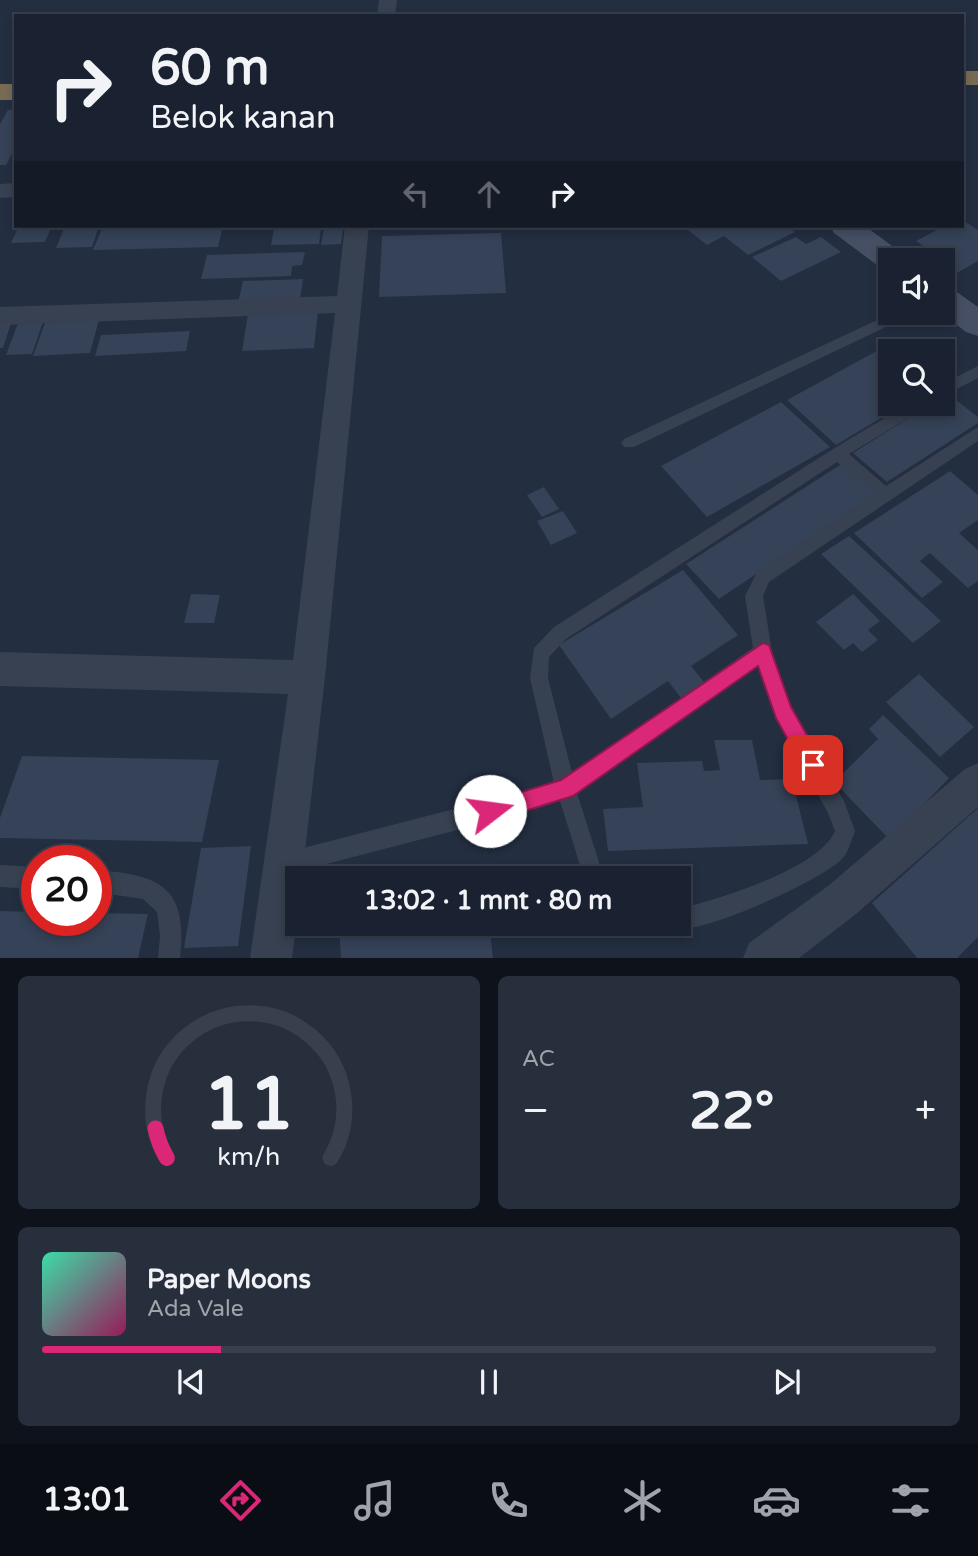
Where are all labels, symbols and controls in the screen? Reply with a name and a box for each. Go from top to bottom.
text: 60 m [150,39,269,98]
icon: right [35,42,126,133]
text: Belok kanan [150,99,335,137]
icon: left [397,175,435,213]
icon: ahead [470,175,508,213]
icon: right [543,175,581,213]
map controls [878,248,955,416]
button: sound [878,248,955,325]
button: search [878,339,955,416]
pin [783,735,843,795]
icon: arrive [794,746,832,784]
position arrow [453,774,527,848]
speed limit sign: 20 [21,845,112,936]
text: 13:02 · 1 mnt · 80 m [364,885,612,916]
text: AC [522,1045,555,1073]
text: 11 [203,1062,295,1150]
text: 22° [689,1080,774,1143]
text: − [522,1088,549,1134]
text: + [915,1088,936,1134]
text: km/h [218,1142,280,1172]
text: Paper Moons [147,1264,311,1295]
text: Ada Vale [147,1295,244,1323]
icon: previous [172,1363,210,1401]
icon: pause [470,1363,508,1401]
icon: next [768,1363,806,1401]
icon: directions [216,1476,265,1525]
icon: music [350,1476,399,1525]
icon: phone [484,1476,533,1525]
icon: climate [618,1476,667,1525]
icon: car [752,1476,801,1525]
icon: filters [886,1476,935,1525]
text: 13:01 [43,1481,131,1519]

